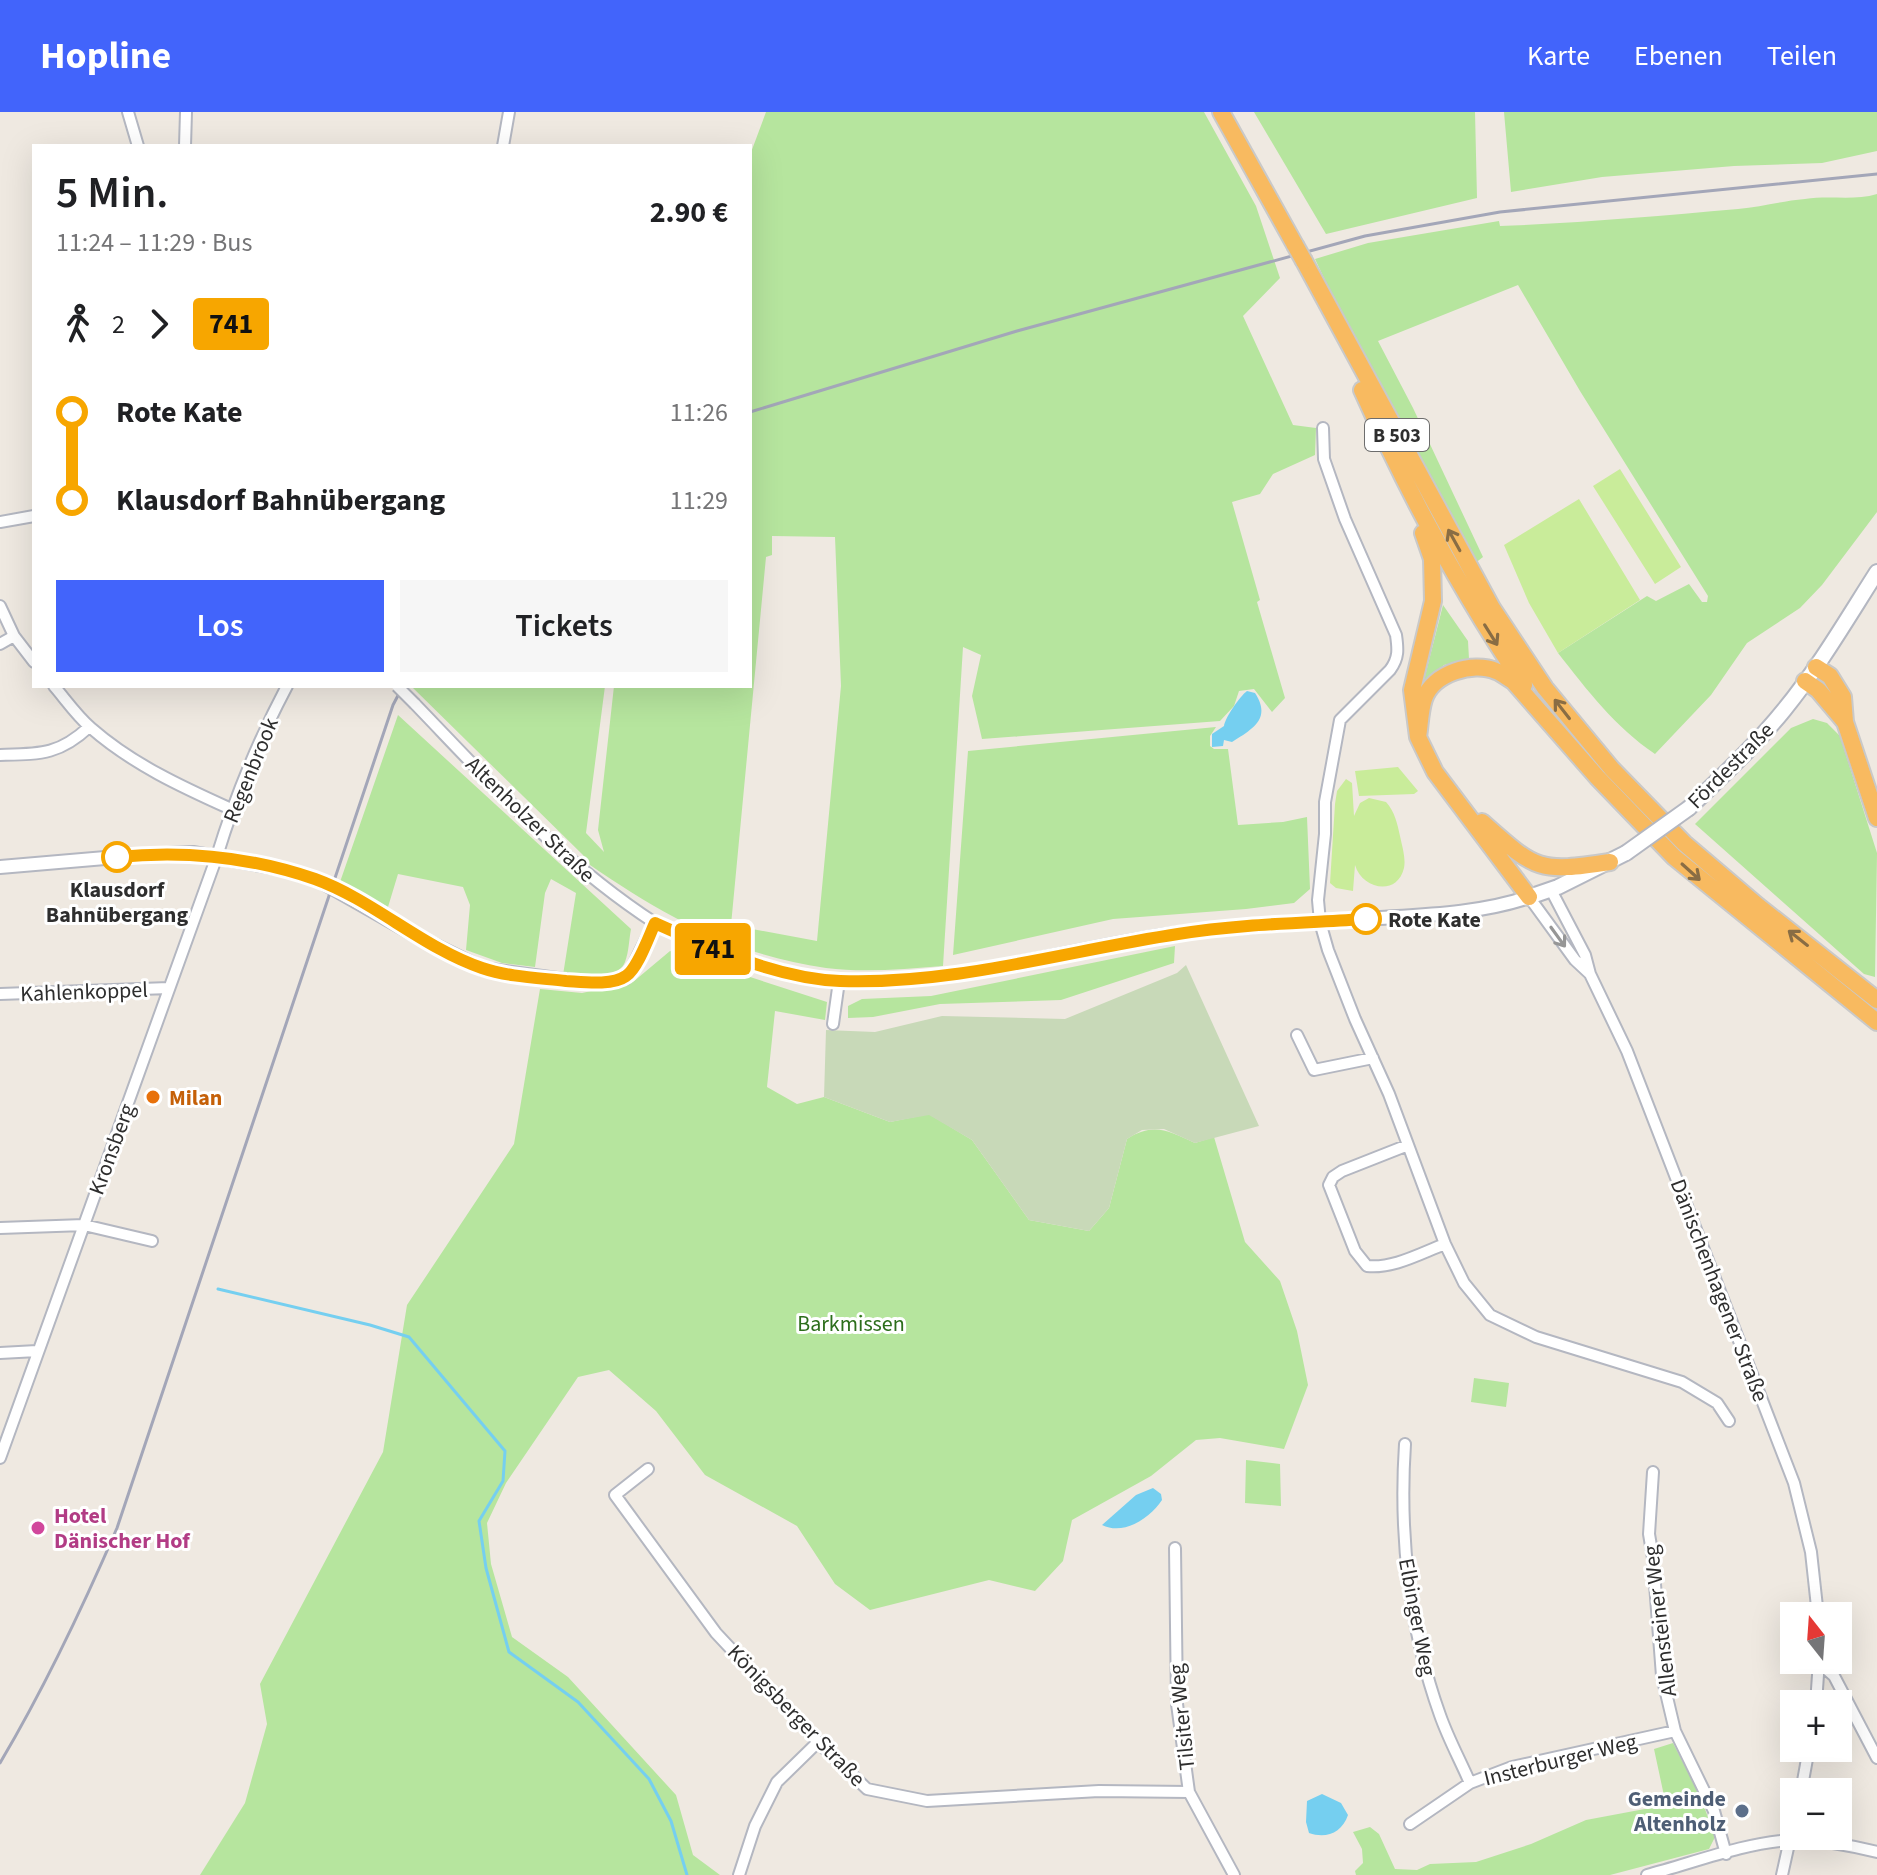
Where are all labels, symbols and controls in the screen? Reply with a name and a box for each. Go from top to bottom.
text: Hopline [40,29,171,83]
text: Karte [1527,36,1590,76]
text: Ebenen [1634,36,1723,76]
text: Teilen [1767,36,1837,76]
text: 5 Min. [56,162,168,225]
text: 2.90 € [650,191,728,234]
text: 11:24 – 11:29 · Bus [56,224,252,261]
icon: walk [56,302,100,346]
icon: forward [137,302,181,346]
text: 741 [209,304,253,344]
text: 2 [112,306,125,343]
text: Rote Kate [116,391,243,434]
text: 11:26 [670,394,728,431]
road number: B 503 [1365,419,1429,451]
text: Klausdorf Bahnübergang [116,479,445,522]
text: 11:29 [670,482,728,519]
one-way arrow [1446,529,1462,552]
button: Los [56,580,384,672]
button: Tickets [400,580,728,672]
one-way arrow [1484,623,1500,646]
one-way arrow [1553,699,1571,720]
street label: Regenbrook [215,713,287,828]
street label: Fördestraße [1680,715,1781,816]
street label: Altenholzer Straße [458,749,603,890]
marker: Klausdorf Bahnübergang [102,842,132,872]
one-way arrow [1681,863,1701,881]
place label: Klausdorf Bahnübergang [46,874,188,931]
marker: Rote Kate [1351,904,1381,934]
place label: Rote Kate [1388,904,1481,936]
line badge: 741 [667,923,759,975]
one-way arrow [1550,925,1567,947]
text: 741 [691,929,735,969]
one-way arrow [1788,929,1809,946]
street label: Kahlenkoppel [20,974,148,1010]
place label: Milan [169,1082,222,1114]
marker: Milan [144,1088,162,1106]
street label: Kronsberg [81,1099,143,1199]
street label: Dänischenhagener Straße [1662,1174,1776,1407]
park label: Barkmissen [797,1308,905,1340]
place label: Hotel Dänischer Hof [54,1500,191,1557]
marker: Hotel Dänischer Hof [29,1519,47,1537]
street label: Allensteiner Weg [1635,1543,1685,1698]
street label: Elbinger Weg [1390,1555,1444,1679]
north arrow [1780,1602,1852,1674]
map controls [1780,1602,1852,1850]
street label: Königsberger Straße [720,1637,873,1794]
street label: Tilsiter Weg [1161,1662,1203,1772]
button: + [1780,1690,1852,1762]
street label: Insterburger Weg [1480,1725,1640,1794]
button: − [1780,1778,1852,1850]
place label: Gemeinde Altenholz [1628,1783,1726,1840]
marker: Gemeinde Altenholz [1733,1802,1751,1820]

